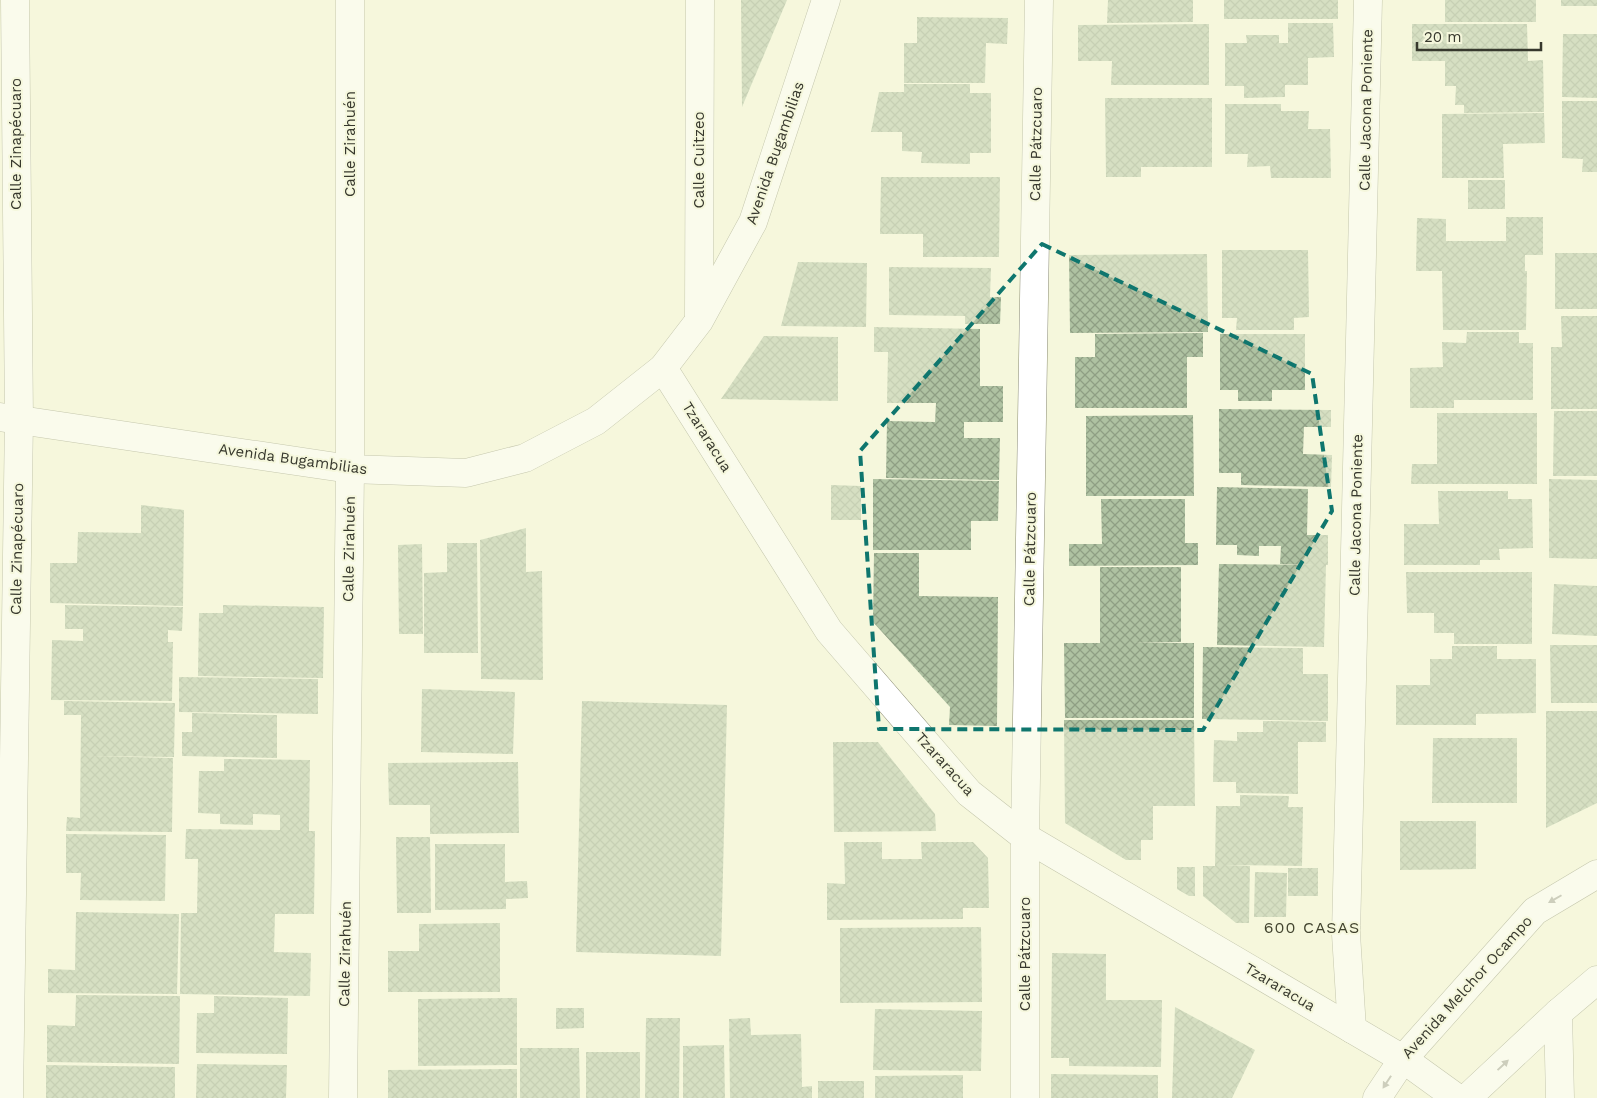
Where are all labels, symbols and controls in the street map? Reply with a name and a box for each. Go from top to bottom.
scale bar [1417,20,1541,52]
text: 20 m [1424,28,1462,46]
street label: Calle Jacona Poniente [1356,29,1376,191]
street label: Calle Zinapécuaro [7,78,25,210]
street label: Avenida Bugambilias [742,79,808,227]
street label: Calle Pátzcuaro [1026,87,1046,201]
street label: Calle Zirahuén [341,91,359,197]
street label: Calle Cuitzeo [690,111,708,209]
street label: Tzararacua [678,399,736,476]
street label: Calle Jacona Poniente [1346,434,1366,596]
street label: Avenida Bugambilias [217,440,369,478]
street label: Calle Zinapécuaro [7,483,27,615]
street label: Calle Pátzcuaro [1020,492,1040,606]
street label: Calle Zirahuén [339,496,359,602]
street label: Tzararacua [912,729,979,800]
one-way arrow [1548,894,1562,903]
street label: Calle Pátzcuaro [1016,897,1034,1011]
street label: Calle Zirahuén [335,901,355,1007]
street label: Avenida Melchor Ocampo [1398,912,1536,1062]
district label: 600 CASAS [1264,918,1360,937]
street label: Tzararacua [1241,959,1319,1015]
one-way arrow [1497,1059,1509,1071]
one-way arrow [1383,1076,1392,1089]

